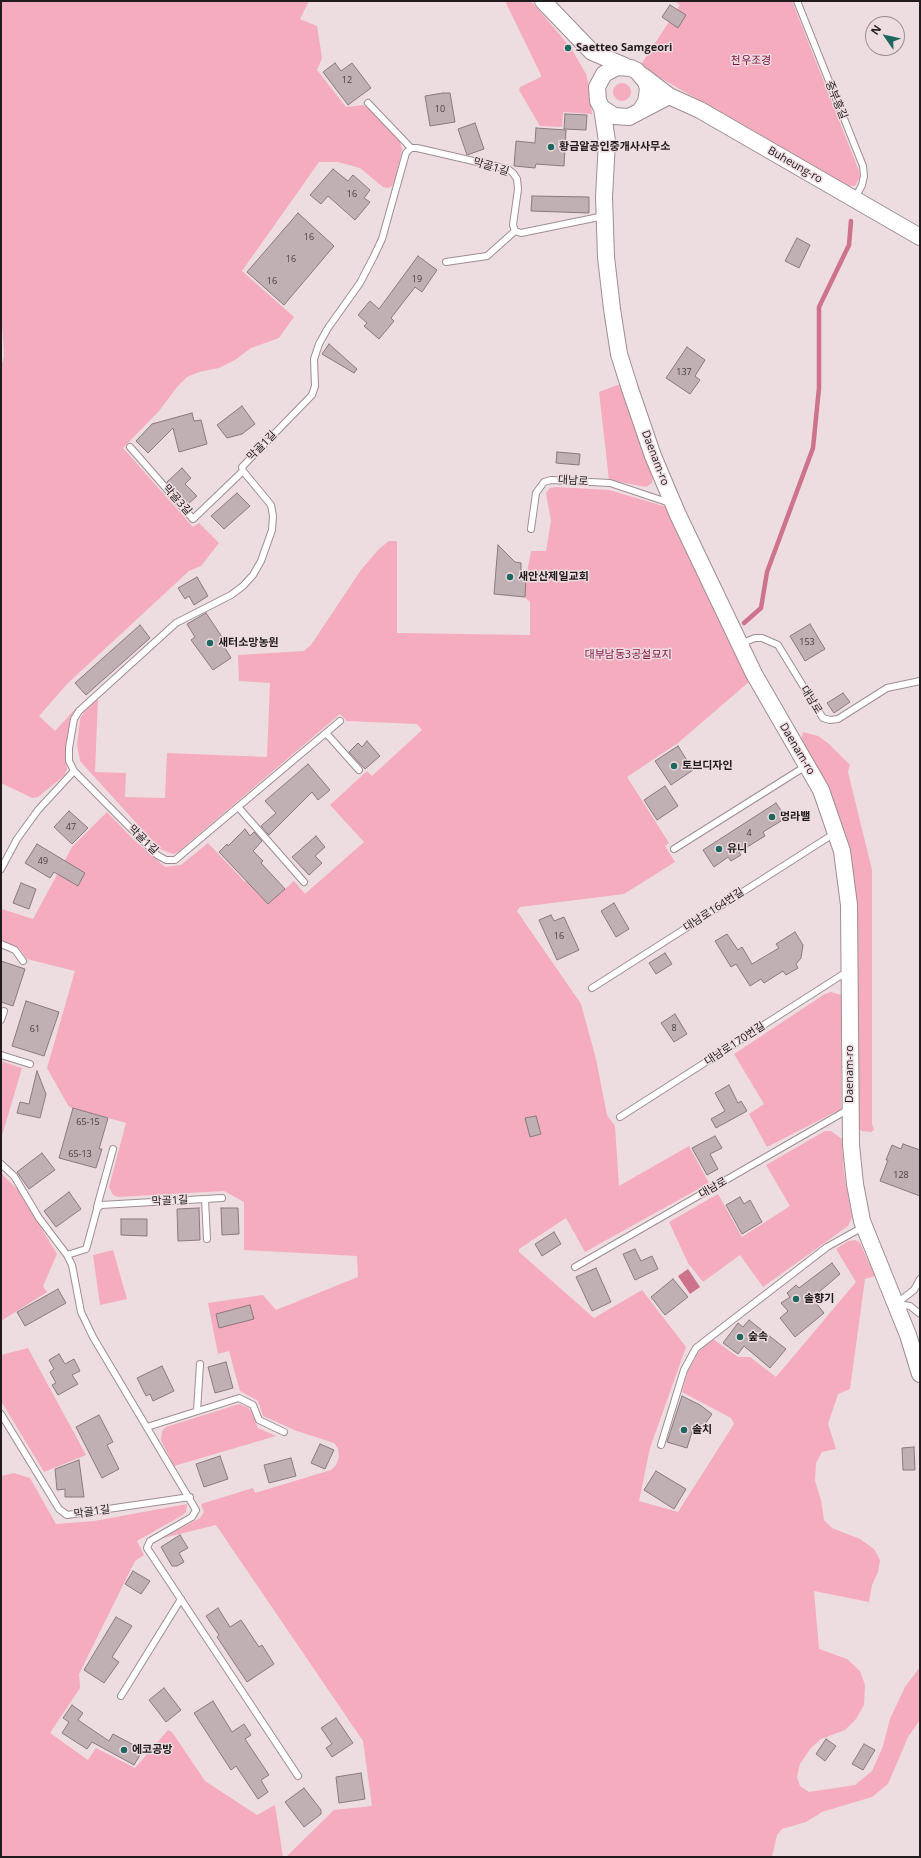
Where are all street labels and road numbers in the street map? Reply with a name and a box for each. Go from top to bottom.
street label: 중부흥길 [822,79,850,121]
street label: Buheung-ro [765,144,825,186]
street label: 막골1길 [472,155,510,179]
street label: 막골1길 [244,428,280,464]
street label: Daenam-ro [638,429,672,487]
street label: 대남로 [557,474,589,488]
street label: 막골3길 [160,482,194,518]
street label: 대남로 [797,684,825,716]
street label: Daenam-ro [776,721,818,777]
street label: 막골1길 [125,823,161,857]
street label: 대남로164번길 [681,886,747,934]
street label: 대남로170번길 [702,1020,768,1068]
street label: Daenam-ro [843,1045,857,1103]
street label: 대남로 [697,1175,729,1201]
street label: 막골1길 [151,1193,189,1209]
street label: 막골1길 [73,1503,111,1521]

